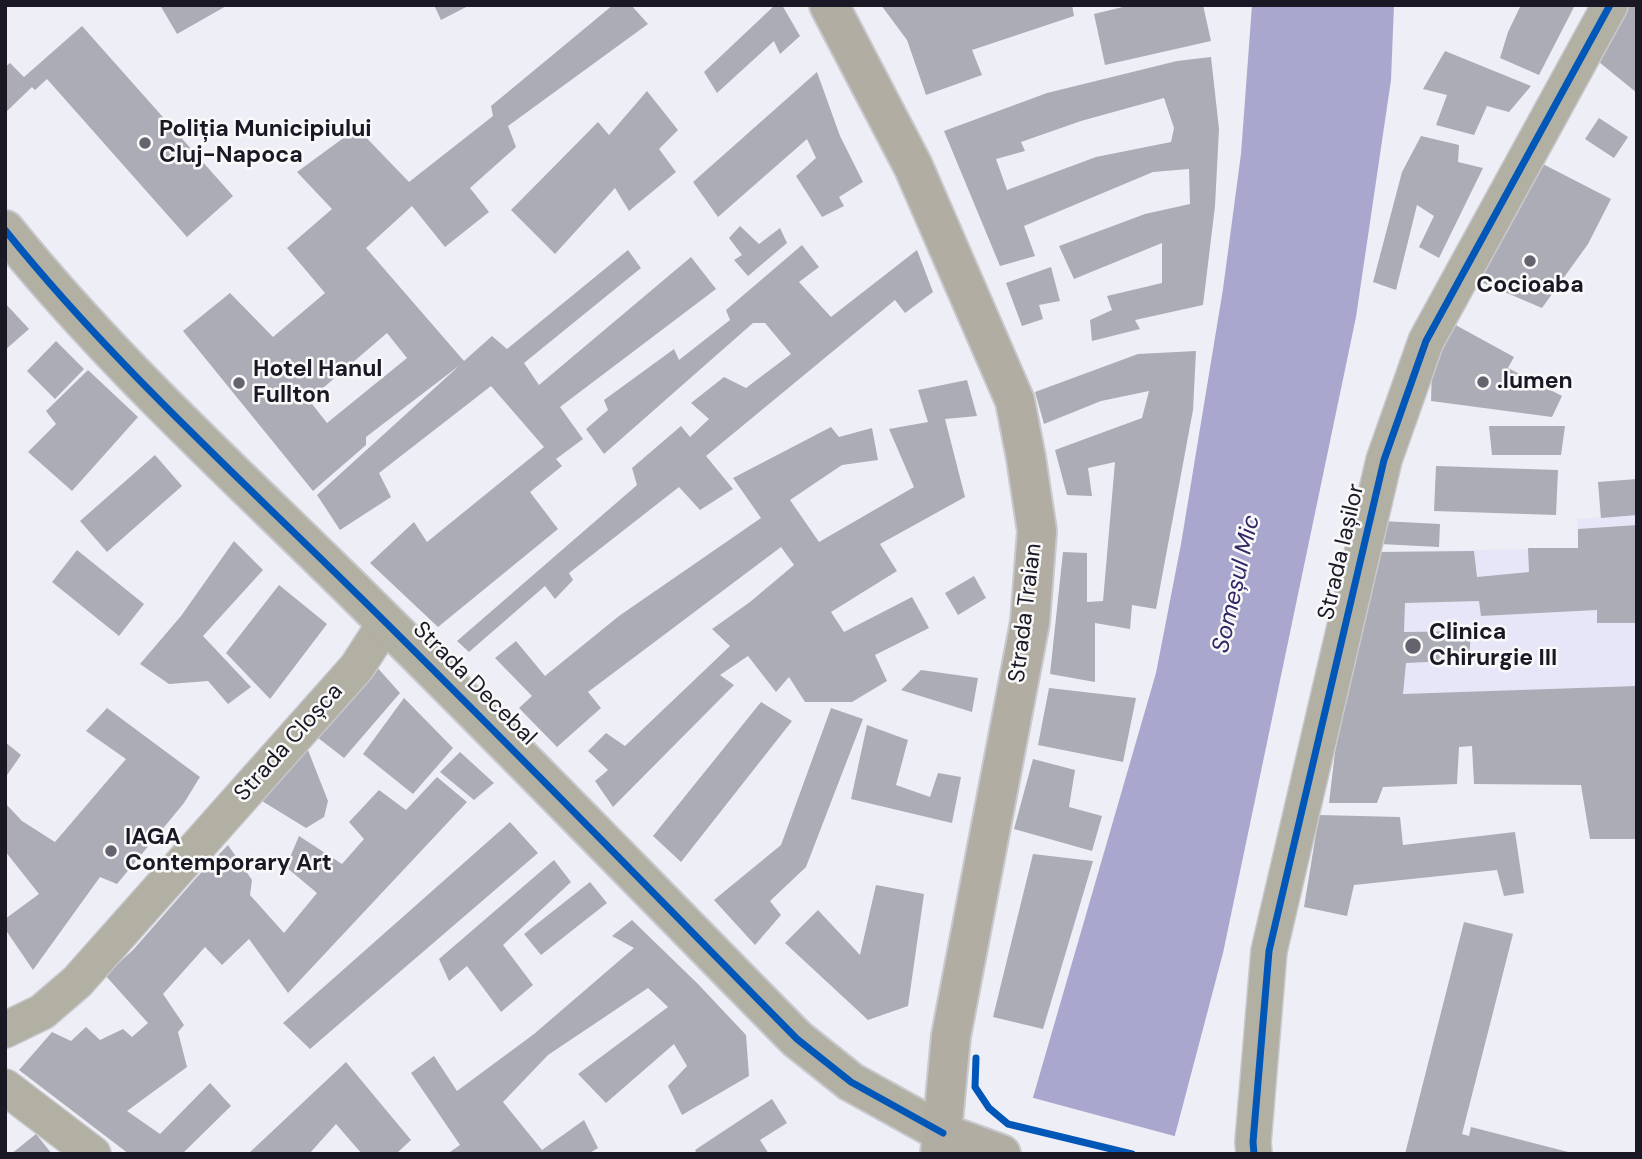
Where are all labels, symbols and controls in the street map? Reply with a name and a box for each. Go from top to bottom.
place label: Poliția Municipiului Cluj-Napoca [159,116,372,170]
marker: Poliția Municipiului Cluj-Napoca [137,135,153,151]
marker: Cocioaba [1522,253,1538,269]
place label: Cocioaba [1476,272,1584,300]
place label: Hotel Hanul Fullton [253,356,382,410]
place label: .lumen [1497,368,1573,396]
marker: .lumen [1475,374,1491,390]
marker: Hotel Hanul Fullton [231,375,247,391]
street label: Strada Iașilor [1313,481,1371,623]
water label: Someșul Mic [1207,512,1267,656]
street label: Strada Traian [1004,542,1048,684]
street label: Strada Decebal [406,616,542,752]
place label: Clinica Chirurgie III [1429,619,1557,673]
marker: Clinica Chirurgie III [1403,636,1423,656]
street label: Strada Cloșca [229,678,349,808]
place label: IAGA Contemporary Art [125,824,332,878]
marker: IAGA Contemporary Art [103,843,119,859]

